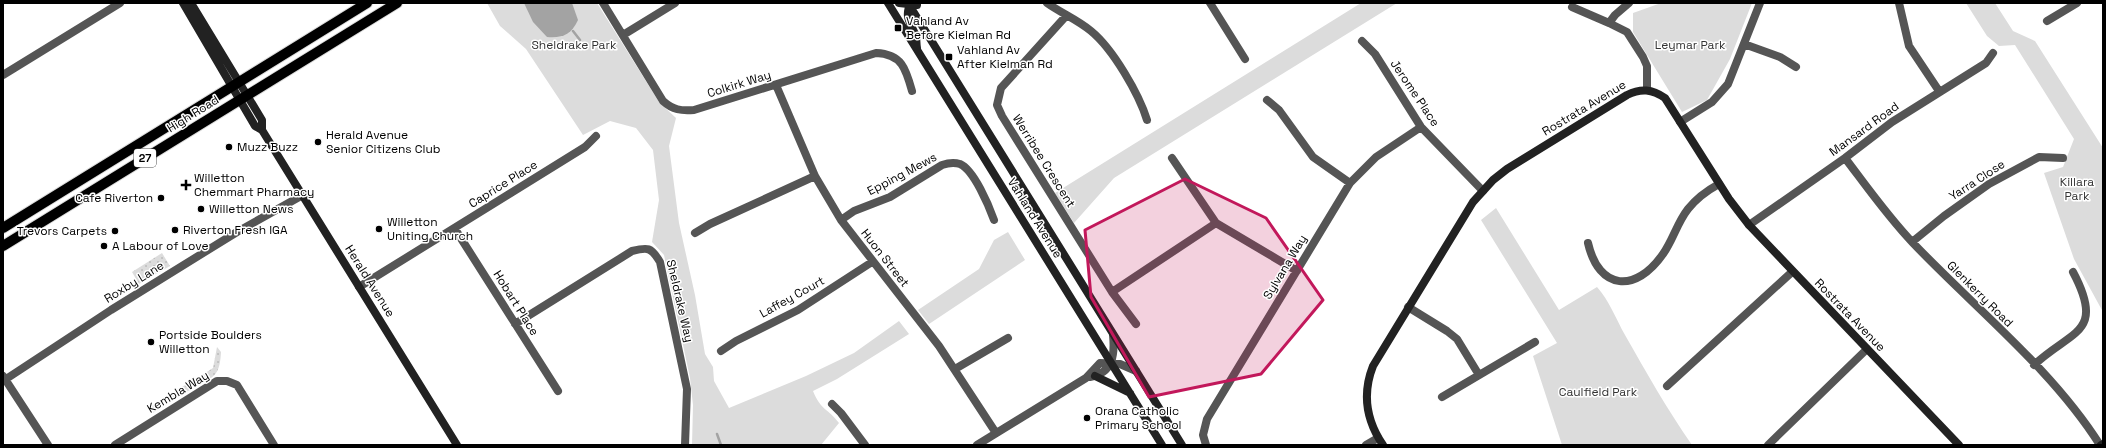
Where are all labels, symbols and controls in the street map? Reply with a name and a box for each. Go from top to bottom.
place label: Vahland Av Before Kielman Rd [906,13,1011,43]
marker: Vahland Av Before Kielman Rd [893,23,903,33]
park label: Sheldrake Park [532,37,617,53]
park label: Leymar Park [1655,37,1726,53]
place label: Vahland Av After Kielman Rd [957,42,1053,72]
marker: Vahland Av After Kielman Rd [944,52,954,62]
street label: Jerome Place [1387,56,1443,130]
street label: Colkirk Way [705,67,773,101]
street label: Rostrata Avenue [1539,77,1629,139]
street label: High Road [164,92,222,136]
street label: Mansard Road [1826,98,1902,160]
street label: Werribee Crescent [1009,111,1079,211]
place label: Herald Avenue Senior Citizens Club [326,127,441,157]
marker: Herald Avenue Senior Citizens Club [313,137,323,147]
place label: Muzz Buzz [237,139,298,155]
marker: Muzz Buzz [224,142,234,152]
road number: 27 [134,149,156,167]
street label: Epping Mews [864,149,940,199]
street label: Caprice Place [466,156,540,212]
street label: Yarra Close [1946,156,2008,204]
place label: Willetton Chemmart Pharmacy [194,170,314,200]
park label: Killara Park [2060,174,2094,204]
street label: Vahland Avenue [1004,175,1066,261]
marker: Willetton Chemmart Pharmacy [181,180,191,190]
place label: Cafe Riverton [75,190,153,206]
marker: Cafe Riverton [156,193,166,203]
place label: Willetton News [209,201,294,217]
marker: Willetton News [196,204,206,214]
place label: Willetton Uniting Church [387,214,473,244]
place label: Riverton Fresh IGA [183,222,288,238]
place label: Trevors Carpets [17,223,107,239]
marker: Willetton Uniting Church [374,224,384,234]
marker: Riverton Fresh IGA [170,225,180,235]
marker: Trevors Carpets [110,226,120,236]
street label: Huon Street [857,226,913,290]
street label: Sylvana Way [1259,232,1311,302]
place label: A Labour of Love [112,238,209,254]
marker: A Labour of Love [99,241,109,251]
street label: Herald Avenue [341,242,399,320]
street label: Roxby Lane [101,257,167,307]
street label: Glenkerry Road [1943,257,2017,331]
street label: Sheldrake Way [663,258,697,344]
street label: Hobart Place [490,267,542,339]
street label: Laffey Court [757,273,827,321]
street label: Rostrata Avenue [1811,275,1889,355]
place label: Portside Boulders Willetton [159,327,262,357]
marker: Portside Boulders Willetton [146,337,156,347]
street label: Kembla Way [144,367,212,417]
park label: Caulfield Park [1559,384,1638,400]
place label: Orana Catholic Primary School [1095,403,1182,433]
marker: Orana Catholic Primary School [1082,413,1092,423]

